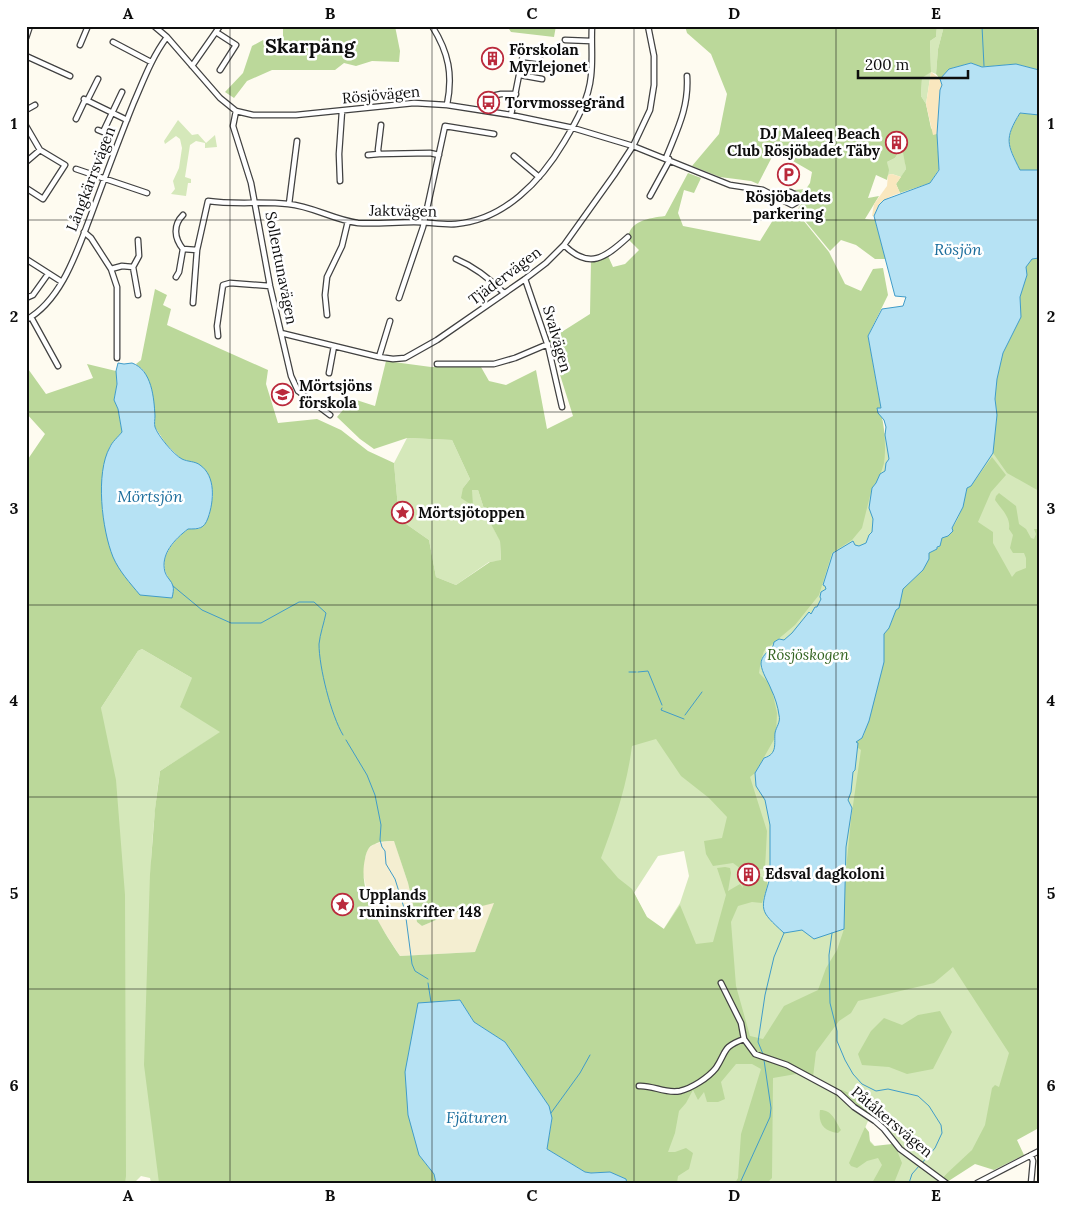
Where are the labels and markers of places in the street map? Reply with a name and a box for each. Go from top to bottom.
place label: Förskolan Myrlejonet [509,40,589,76]
building icon: Förskolan Myrlejonet [481,47,505,71]
bus stop icon: Torvmossegränd [477,91,501,115]
place label: Torvmossegränd [505,93,625,112]
place label: DJ Maleeq Beach Club Rösjöbadet Täby [727,124,881,160]
building icon: DJ Maleeq Beach Club Rösjöbadet Täby [884,131,908,155]
parking icon: Rösjöbadets parkering [776,162,800,186]
place label: Rösjöbadets parkering [745,187,831,223]
place label: Mörtsjöns förskola [299,376,372,412]
school or university icon: Mörtsjöns förskola [271,383,295,407]
place icon: Mörtsjötoppen [390,501,414,525]
place label: Mörtsjötoppen [418,503,525,522]
building icon: Edsval dagkoloni [737,862,761,886]
place label: Edsval dagkoloni [765,864,885,883]
place label: Upplands runinskrifter 148 [359,885,482,921]
place icon: Upplands runinskrifter 148 [331,892,355,916]

